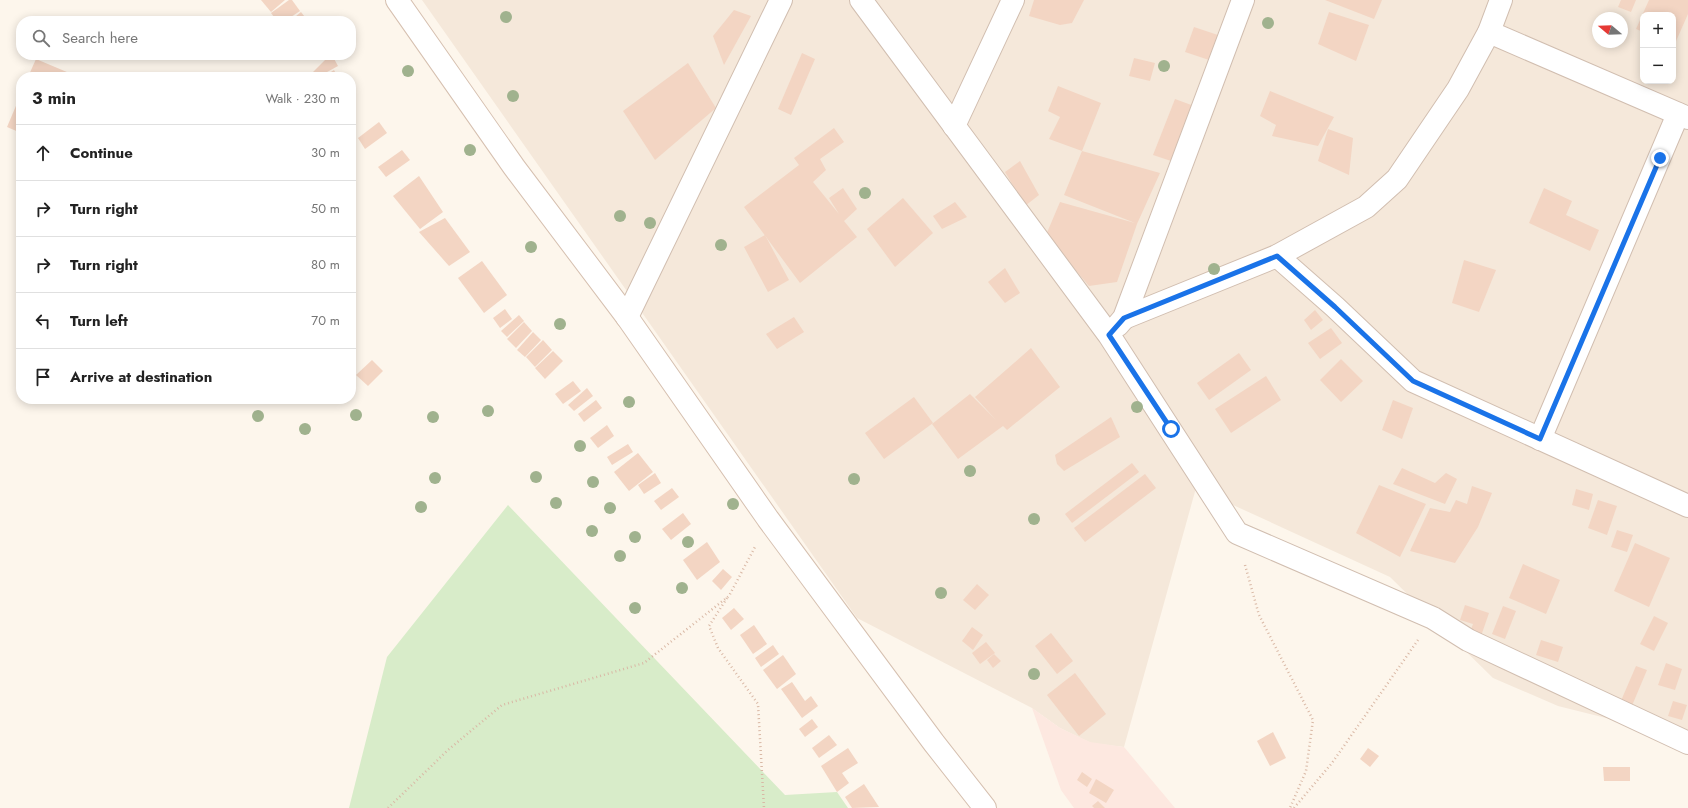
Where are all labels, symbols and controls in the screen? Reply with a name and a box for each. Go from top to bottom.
north arrow [1592,12,1628,48]
map controls [1640,12,1676,84]
button: + [1640,12,1676,48]
search box [16,16,356,60]
icon: search [30,27,52,49]
text: Search here [62,27,138,49]
button: − [1640,48,1676,84]
text: 3 min [32,86,76,110]
text: Walk · 230 m [265,89,340,108]
icon: ahead [32,142,54,164]
text: Continue [70,142,133,164]
text: 30 m [311,143,340,162]
route end [1651,149,1669,167]
icon: right [32,198,54,220]
text: Turn right [70,198,138,220]
text: 50 m [311,199,340,218]
icon: right [32,254,54,276]
text: Turn right [70,254,138,276]
text: 80 m [311,255,340,274]
icon: left [32,310,54,332]
text: Turn left [70,310,128,332]
text: 70 m [311,311,340,330]
icon: arrive [32,366,54,388]
text: Arrive at destination [70,366,212,388]
route start [1162,420,1180,438]

